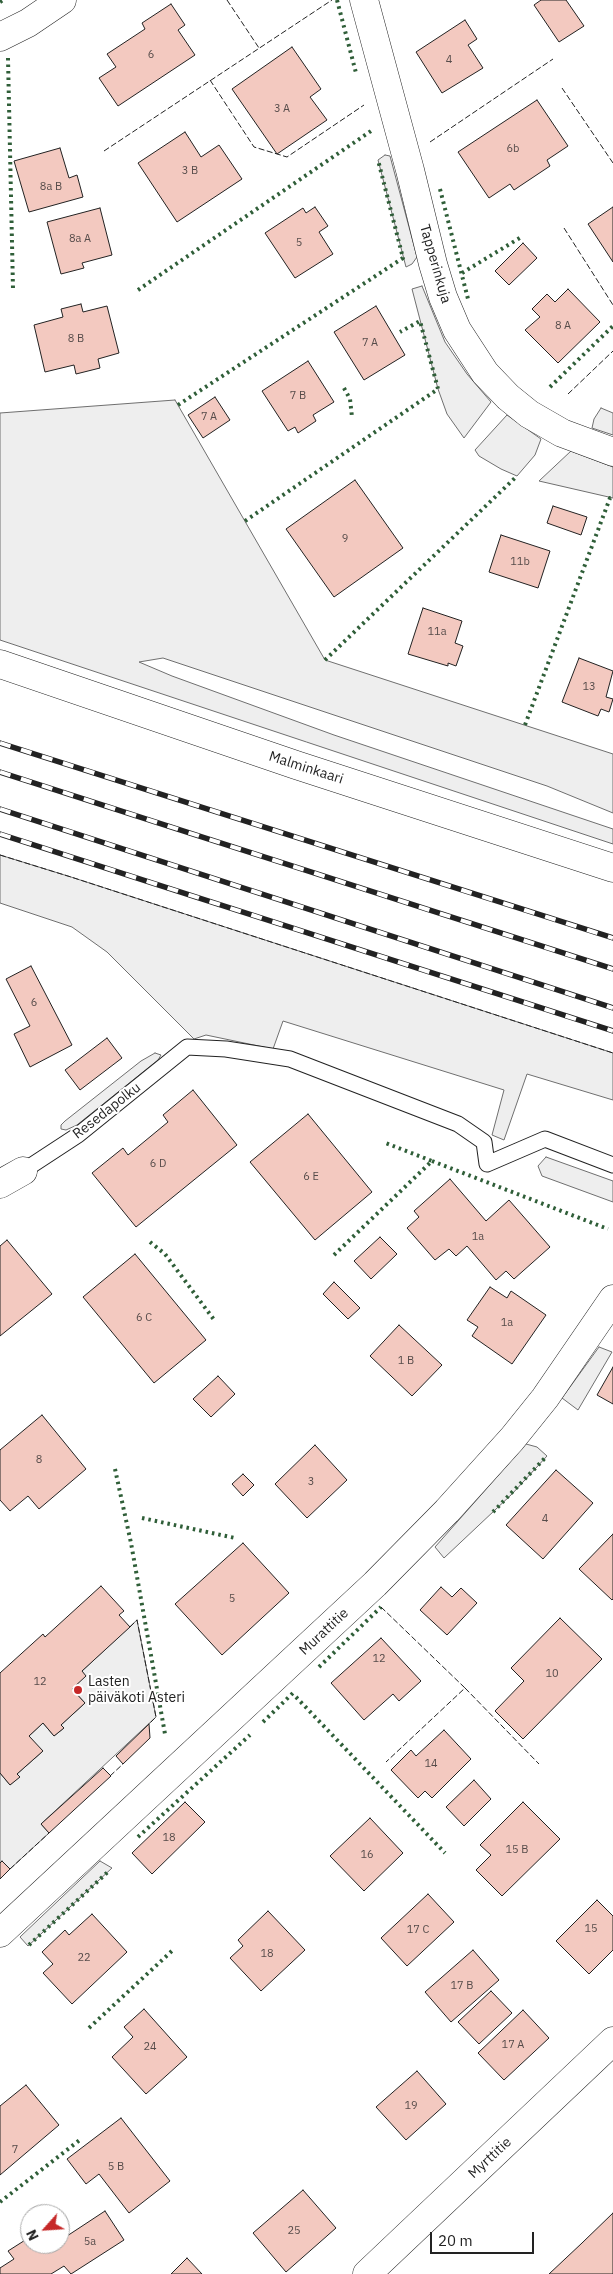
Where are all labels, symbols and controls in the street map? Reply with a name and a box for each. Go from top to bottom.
house number: 6 [148,48,154,62]
house number: 4 [446,53,452,67]
house number: 3 A [274,102,290,116]
house number: 6b [507,142,519,156]
house number: 3 B [182,164,198,178]
house number: 8a B [40,180,62,194]
street label: Tapperinkuja [416,223,454,305]
house number: 8a A [69,232,91,246]
house number: 5 [296,236,302,250]
house number: 8 A [555,319,571,333]
house number: 8 B [68,332,84,346]
house number: 7 A [362,336,378,350]
house number: 7 B [290,389,306,403]
house number: 7 A [201,410,217,424]
house number: 9 [342,532,348,546]
house number: 11b [510,555,530,569]
house number: 11a [427,625,447,639]
house number: 13 [582,680,596,694]
street label: Malminkaari [267,748,345,788]
house number: 6 [31,996,37,1010]
street label: Resedapolku [70,1079,144,1143]
house number: 6 D [150,1157,166,1171]
house number: 6 E [303,1170,319,1184]
house number: 1a [472,1230,484,1244]
house number: 6 C [136,1311,152,1325]
house number: 1a [501,1316,513,1330]
house number: 1 B [398,1354,414,1368]
house number: 8 [36,1453,42,1467]
house number: 3 [308,1475,314,1489]
house number: 4 [542,1512,548,1526]
house number: 5 [229,1592,235,1606]
street label: Murattitie [296,1605,352,1659]
house number: 12 [372,1652,386,1666]
house number: 10 [545,1667,559,1681]
place label: Lasten päiväkoti Asteri [88,1674,185,1706]
house number: 12 [33,1675,47,1689]
marker: Lasten päiväkoti Asteri [72,1684,84,1696]
house number: 14 [424,1757,438,1771]
house number: 18 [162,1831,176,1845]
house number: 15 B [506,1843,528,1857]
house number: 16 [360,1848,374,1862]
house number: 15 [584,1922,598,1936]
house number: 17 C [407,1923,429,1937]
house number: 18 [260,1947,274,1961]
house number: 22 [77,1951,91,1965]
house number: 17 B [451,1979,473,1993]
house number: 17 A [502,2038,524,2052]
house number: 24 [143,2040,157,2054]
house number: 19 [404,2099,418,2113]
street label: Myrttitie [465,2134,515,2182]
house number: 7 [12,2143,18,2157]
house number: 5 B [108,2160,124,2174]
north arrow [20,2204,70,2254]
scale bar [433,2222,537,2254]
house number: 25 [287,2224,301,2238]
text: N [22,2227,43,2244]
text: 20 m [438,2231,473,2250]
house number: 5a [84,2235,96,2249]

